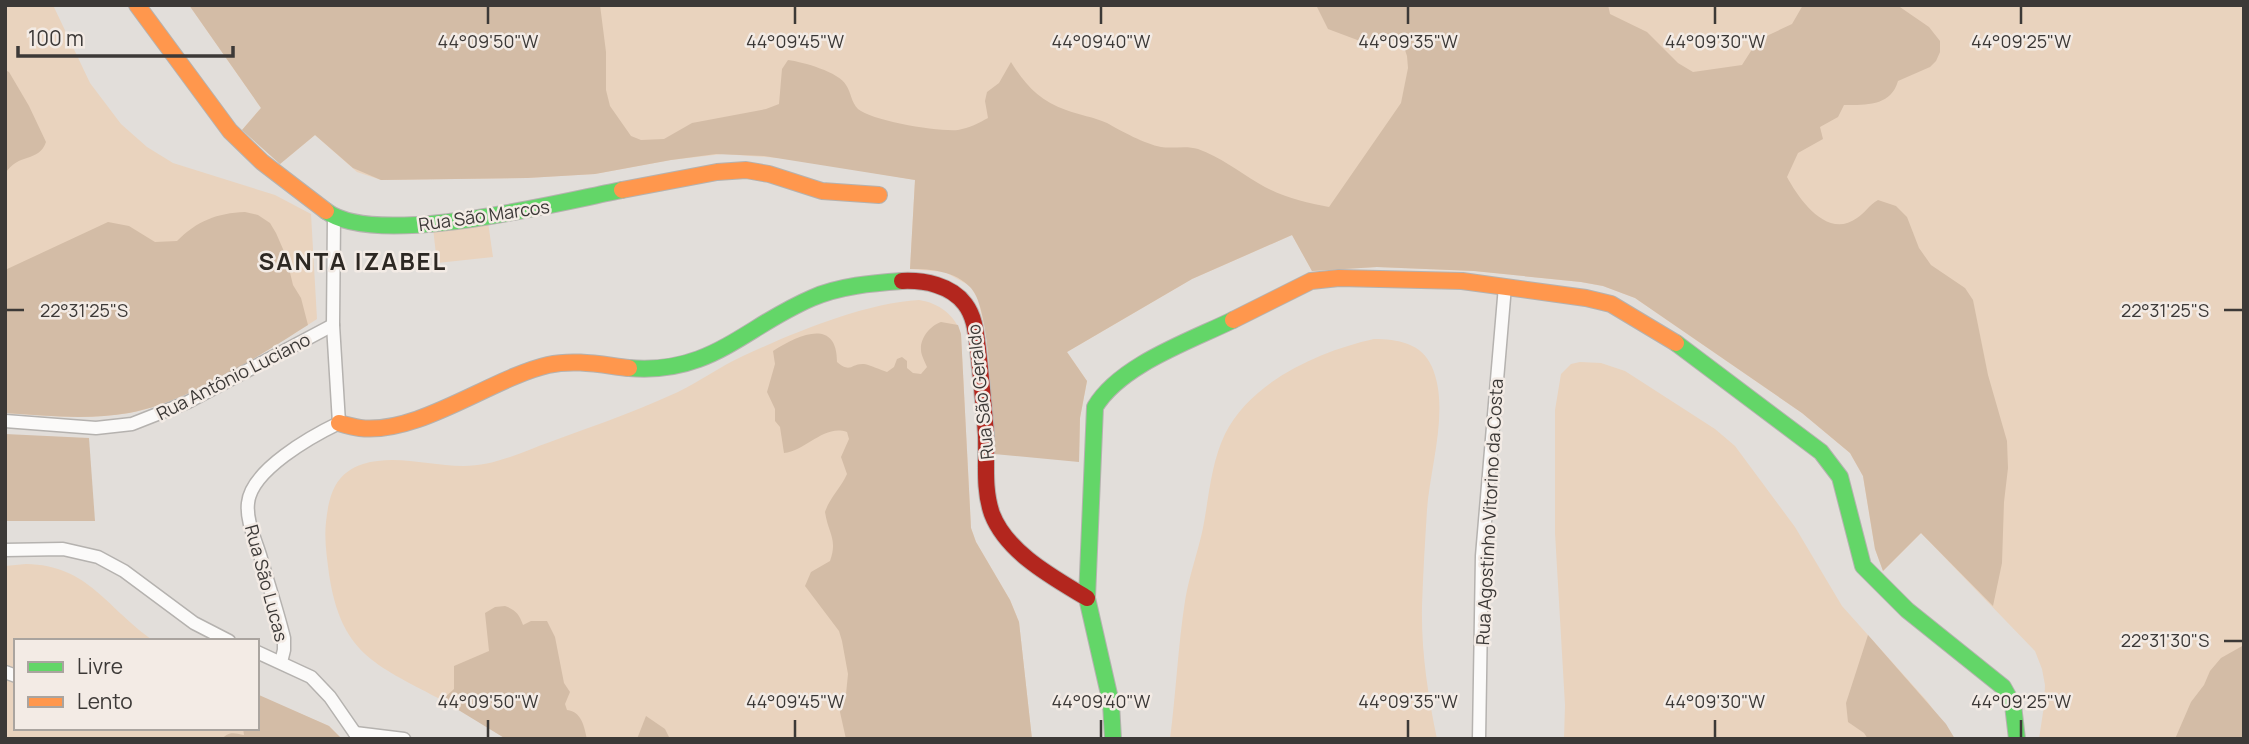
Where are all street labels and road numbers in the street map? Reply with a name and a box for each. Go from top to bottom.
street label: Rua São Marcos [417,194,551,236]
street label: Rua São Geraldo [961,323,999,461]
street label: Rua Antônio Luciano [152,327,314,425]
street label: Rua Agostinho Vitorino da Costa [1470,378,1508,646]
street label: Rua São Lucas [240,522,294,644]

